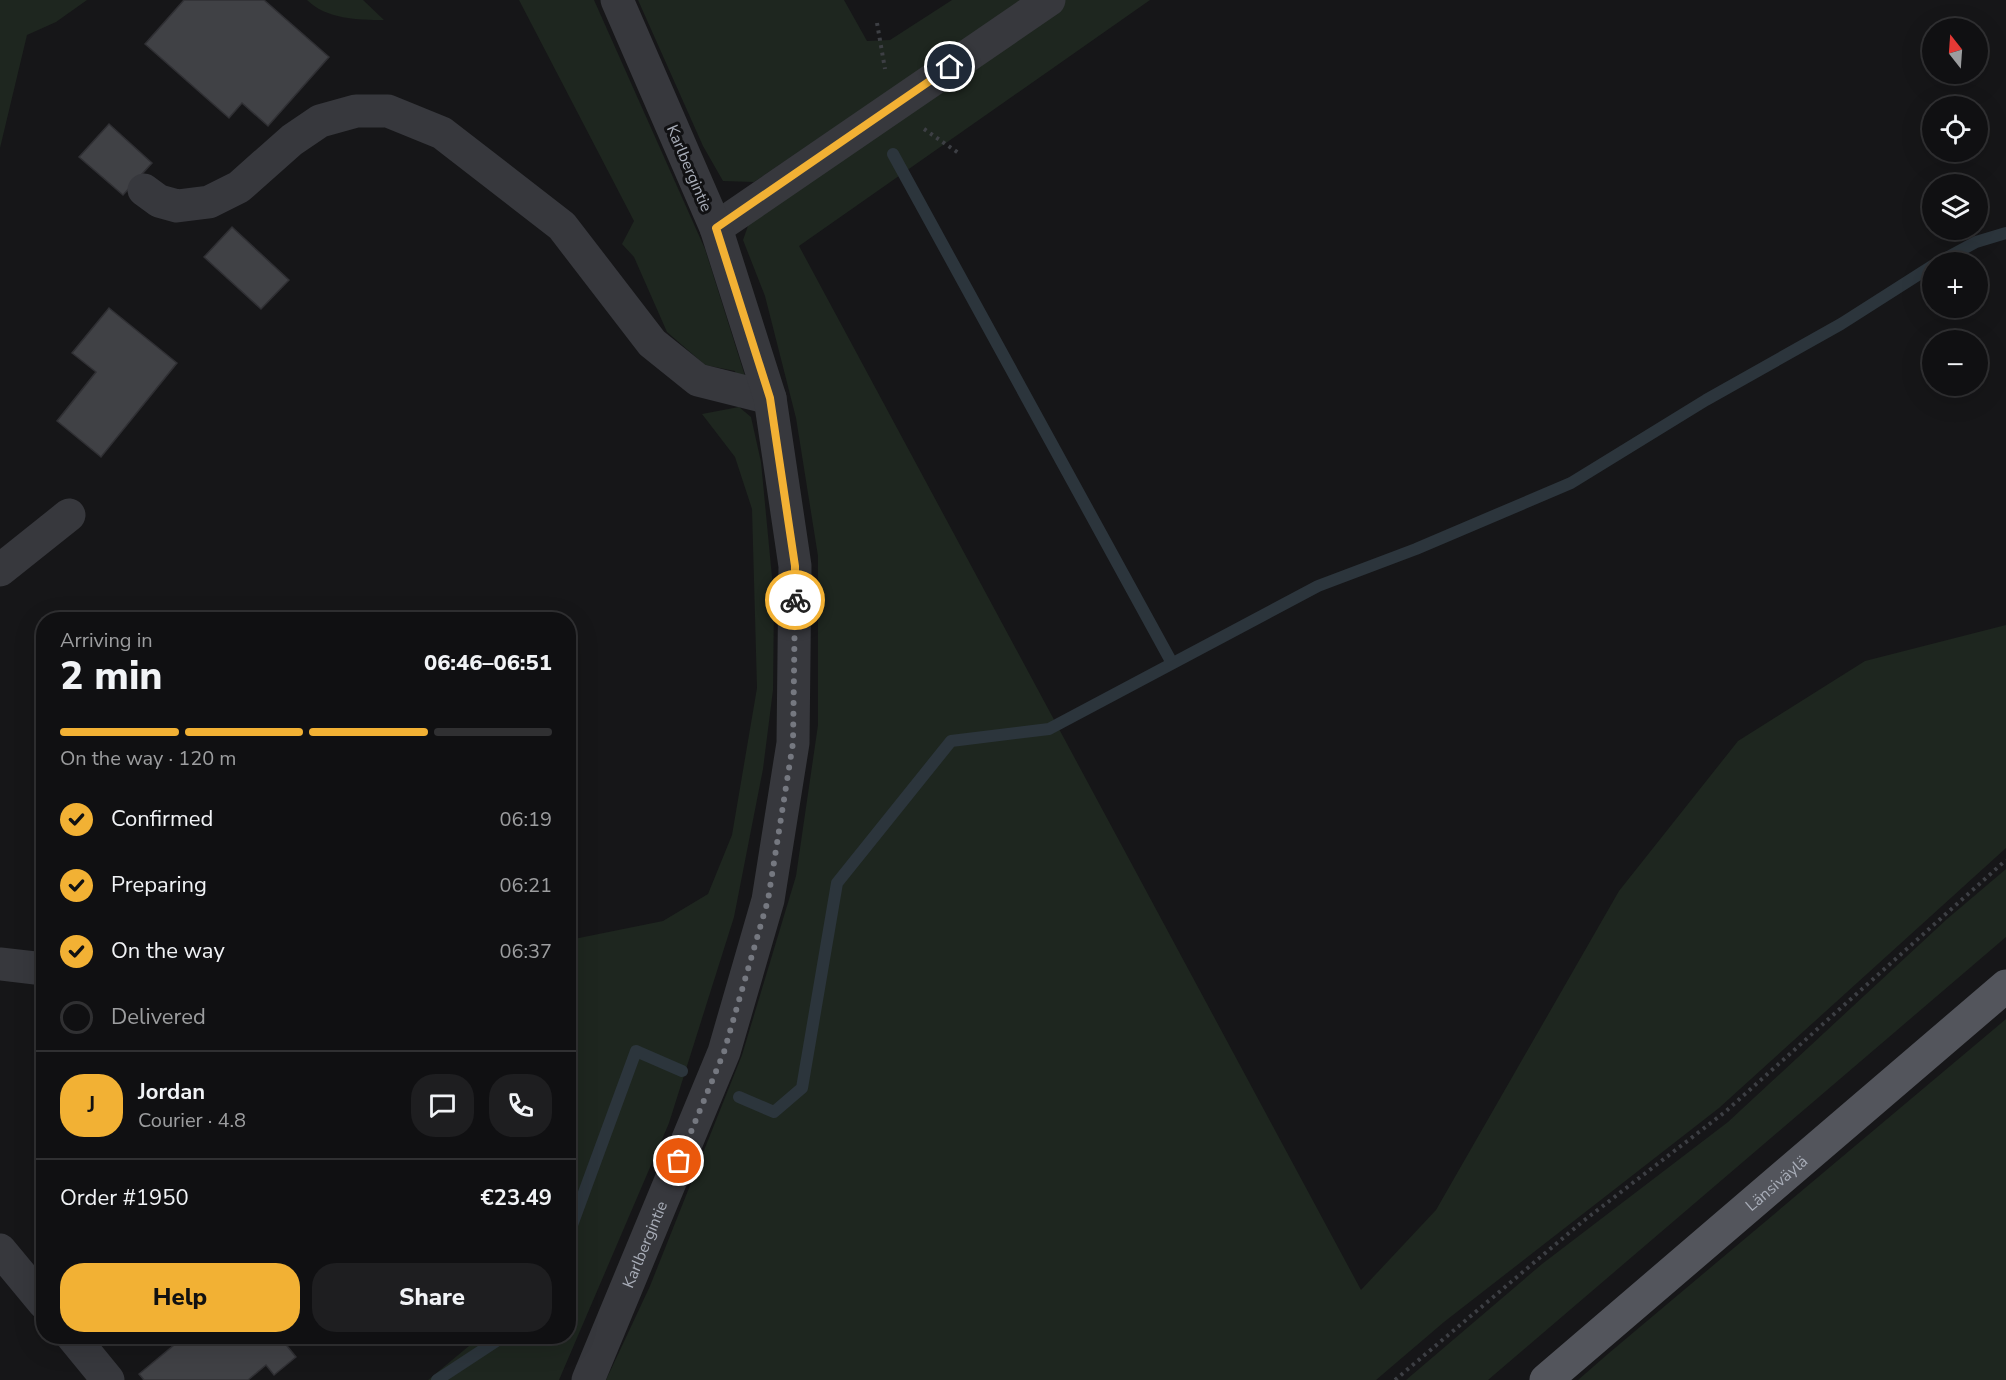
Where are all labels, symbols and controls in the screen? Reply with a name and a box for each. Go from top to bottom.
north arrow [1922,18,1988,84]
map controls [1922,18,1988,396]
pin [924,41,975,92]
icon: home [933,50,966,83]
button: locate [1922,96,1988,162]
street label: Karlbergintie [661,122,717,215]
button: layers [1922,174,1988,240]
button: + [1922,252,1988,318]
button: − [1922,330,1988,396]
courier [765,570,825,630]
icon: bike [779,584,812,617]
text: Arriving in [60,627,153,654]
text: 06:46–06:51 [424,648,552,678]
text: 2 min [60,650,163,703]
text: On the way · 120 m [60,745,236,772]
icon: check [60,803,93,836]
text: Confirmed [111,804,213,834]
text: 06:19 [499,806,552,833]
icon: check [60,869,93,902]
text: Preparing [111,870,207,900]
text: 06:21 [499,872,552,899]
icon: check [60,935,93,968]
text: On the way [111,936,225,966]
text: 06:37 [499,938,552,965]
text: Delivered [111,1002,206,1032]
button: chat [411,1074,474,1137]
button: phone [489,1074,552,1137]
text: Jordan [138,1077,205,1107]
text: J [88,1090,95,1120]
text: Courier · 4.8 [138,1107,246,1134]
pin [653,1135,704,1186]
icon: bag [662,1144,695,1177]
street label: Länsiväylä [1741,1151,1813,1217]
text: Order #1950 [60,1183,189,1213]
text: €23.49 [481,1183,552,1213]
street label: Karlbergintie [617,1198,673,1292]
button: Help [60,1263,300,1332]
button: Share [312,1263,552,1332]

